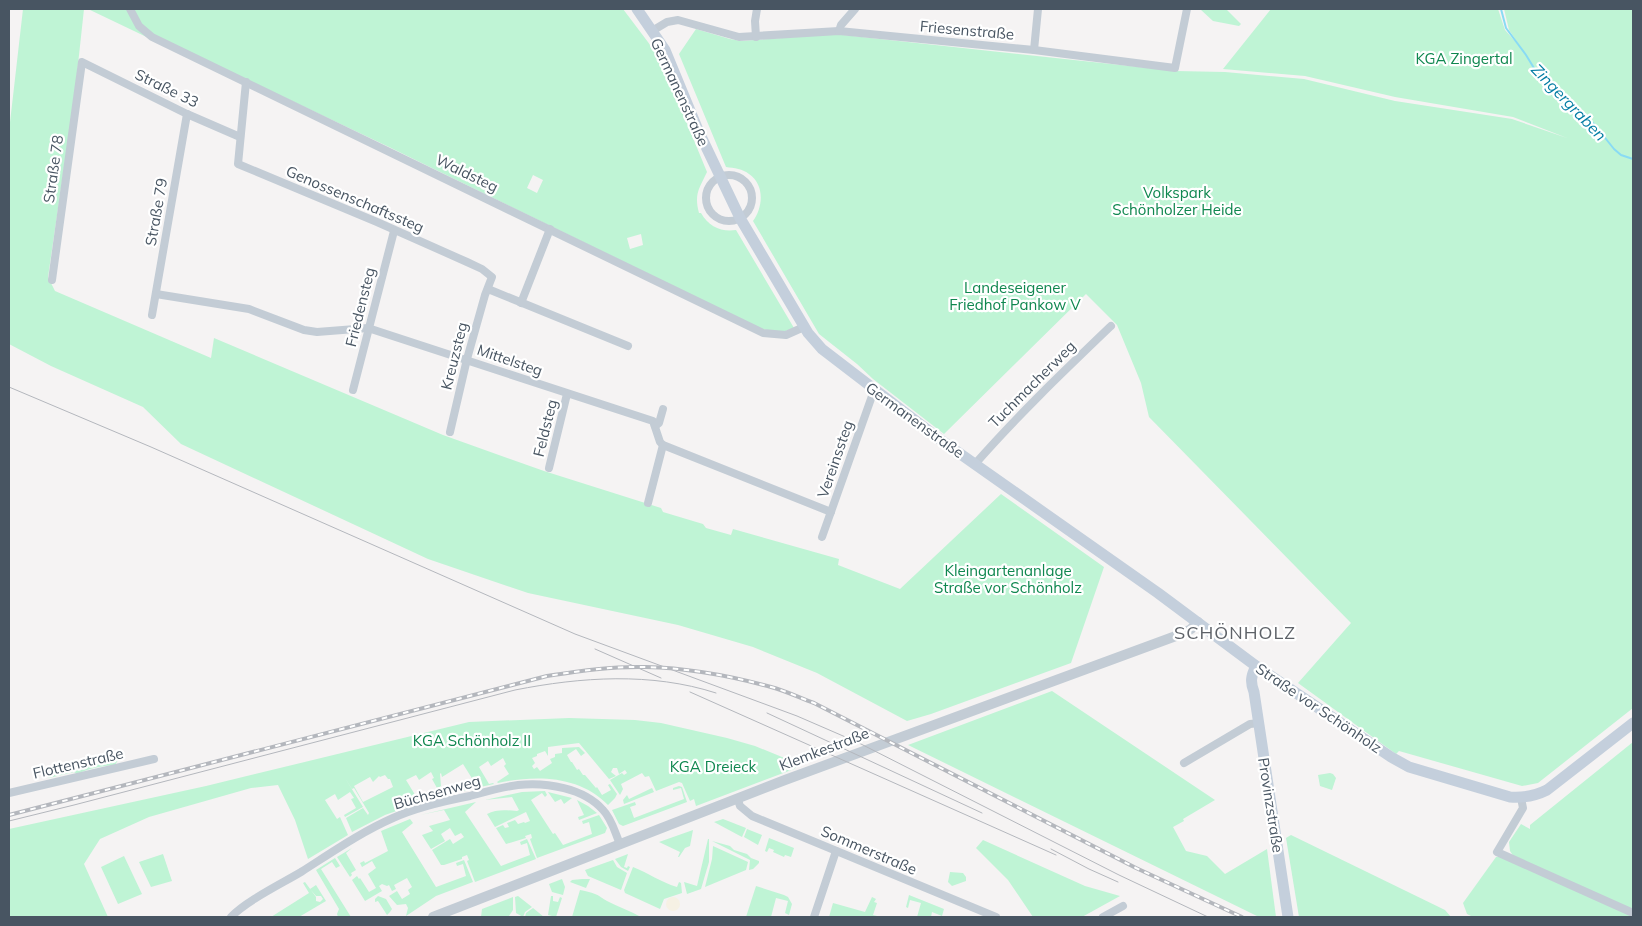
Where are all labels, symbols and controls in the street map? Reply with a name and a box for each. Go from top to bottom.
street label: Friesenstraße [919,16,1015,44]
street label: Germanenstraße [647,35,713,149]
park label: KGA Zingertal [1415,49,1513,68]
water label: Zingergraben [1527,59,1611,145]
street label: Straße 33 [132,64,202,112]
street label: Straße 78 [39,134,67,204]
street label: Waldsteg [433,150,501,196]
street label: Genossenschaftssteg [283,161,427,237]
street label: Straße 79 [141,177,171,247]
park label: Volkspark Schönholzer Heide [1112,183,1242,219]
street label: Friedensteg [341,265,379,349]
park label: Landeseigener Friedhof Pankow V [949,278,1081,314]
street label: Kreuzsteg [436,320,472,392]
street label: Tuchmacherweg [984,336,1080,432]
street label: Mittelsteg [475,340,545,380]
street label: Germanenstraße [862,378,968,462]
street label: Feldsteg [529,397,561,459]
street label: Vereinssteg [813,418,857,500]
park label: Kleingartenanlage Straße vor Schönholz [934,561,1082,597]
district label: SCHÖNHOLZ [1174,621,1296,644]
street label: Straße vor Schönholz [1252,659,1386,757]
street label: Klemkestraße [776,723,872,775]
park label: KGA Schönholz II [413,731,531,750]
street label: Flottenstraße [31,743,125,783]
street label: Provinzstraße [1254,756,1288,854]
park label: KGA Dreieck [670,757,757,776]
street label: Büchsenweg [391,771,483,813]
street label: Sommerstraße [818,821,920,879]

